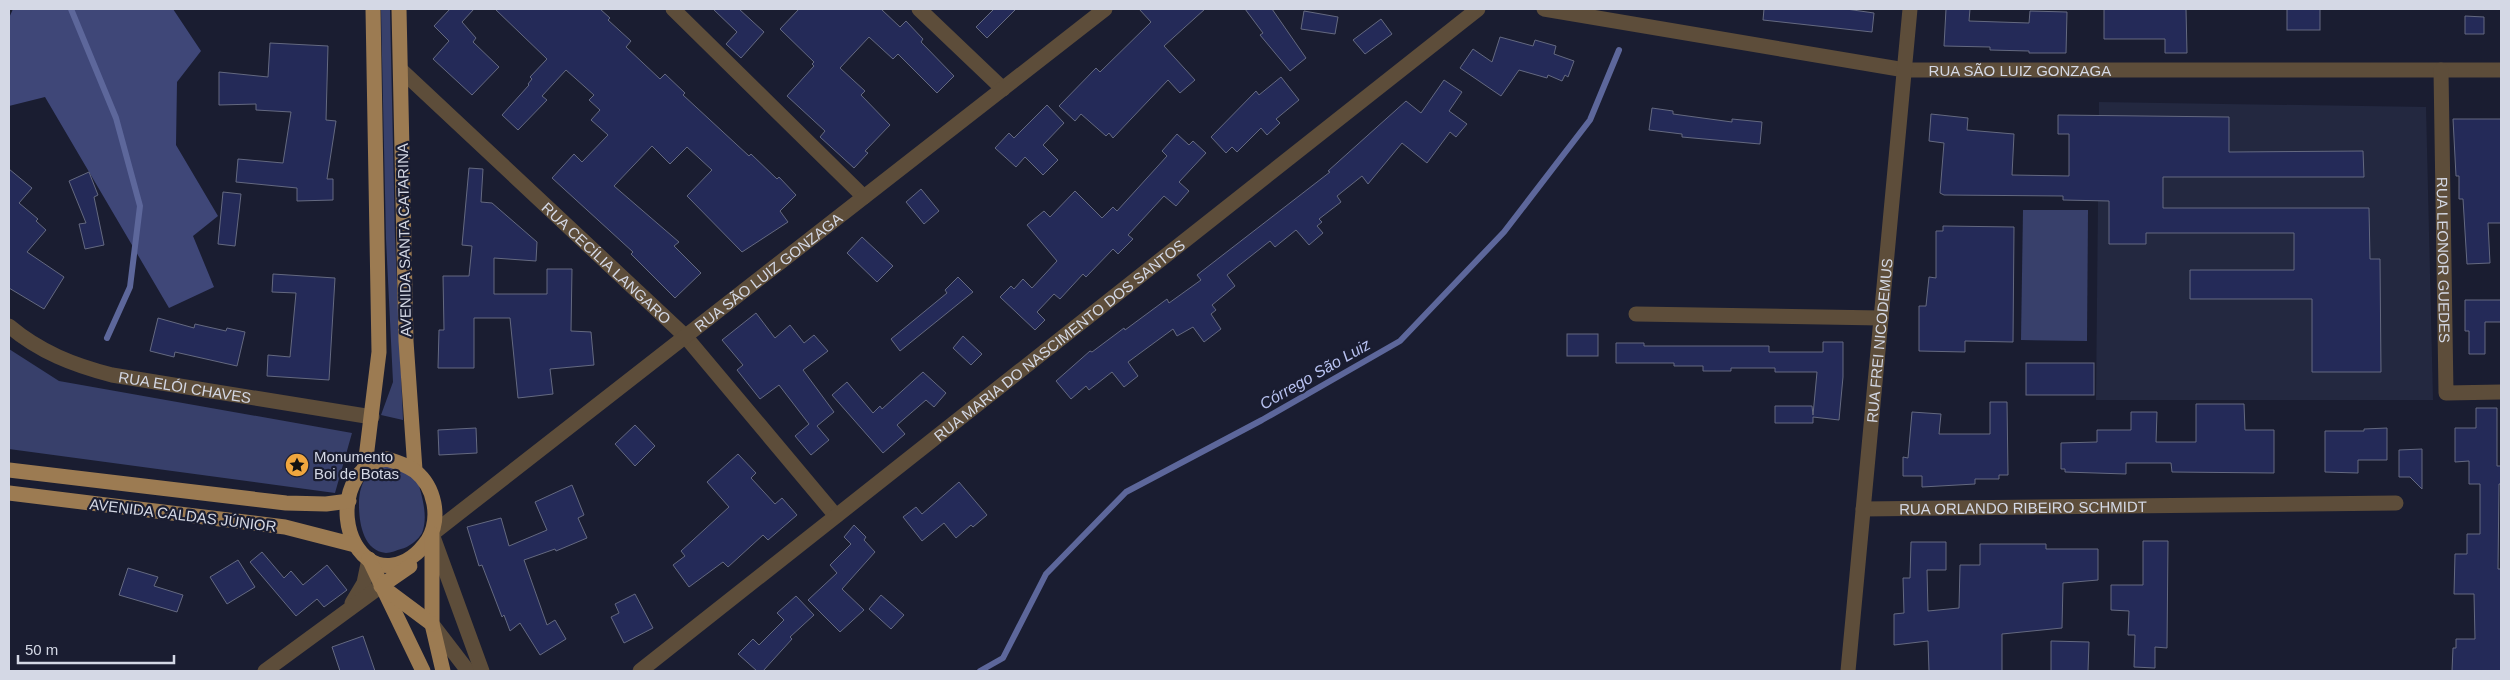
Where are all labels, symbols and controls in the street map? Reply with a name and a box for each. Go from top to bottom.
street label: RUA SÃO LUIZ GONZAGA [1929,62,2111,79]
street label: AVENIDA SANTA CATARINA [394,143,414,337]
street label: RUA LEONOR GUEDES [2434,177,2454,343]
street label: RUA CECÍLIA LANGARO [539,198,675,327]
street label: RUA SÃO LUIZ GONZAGA [691,209,845,335]
street label: RUA MARIA DO NASCIMENTO DOS SANTOS [930,236,1188,444]
street label: RUA FREI NICODEMUS [1863,257,1895,423]
water label: Córrego São Luiz [1257,336,1373,412]
street label: RUA ELÓI CHAVES [117,368,253,406]
place label: Monumento Boi de Botas [314,448,399,482]
place icon: Monumento Boi de Botas [284,452,310,478]
street label: AVENIDA CALDAS JÚNIOR [89,495,278,535]
street label: RUA ORLANDO RIBEIRO SCHMIDT [1899,497,2147,517]
scale bar [18,632,174,664]
text: 50 m [25,641,58,658]

